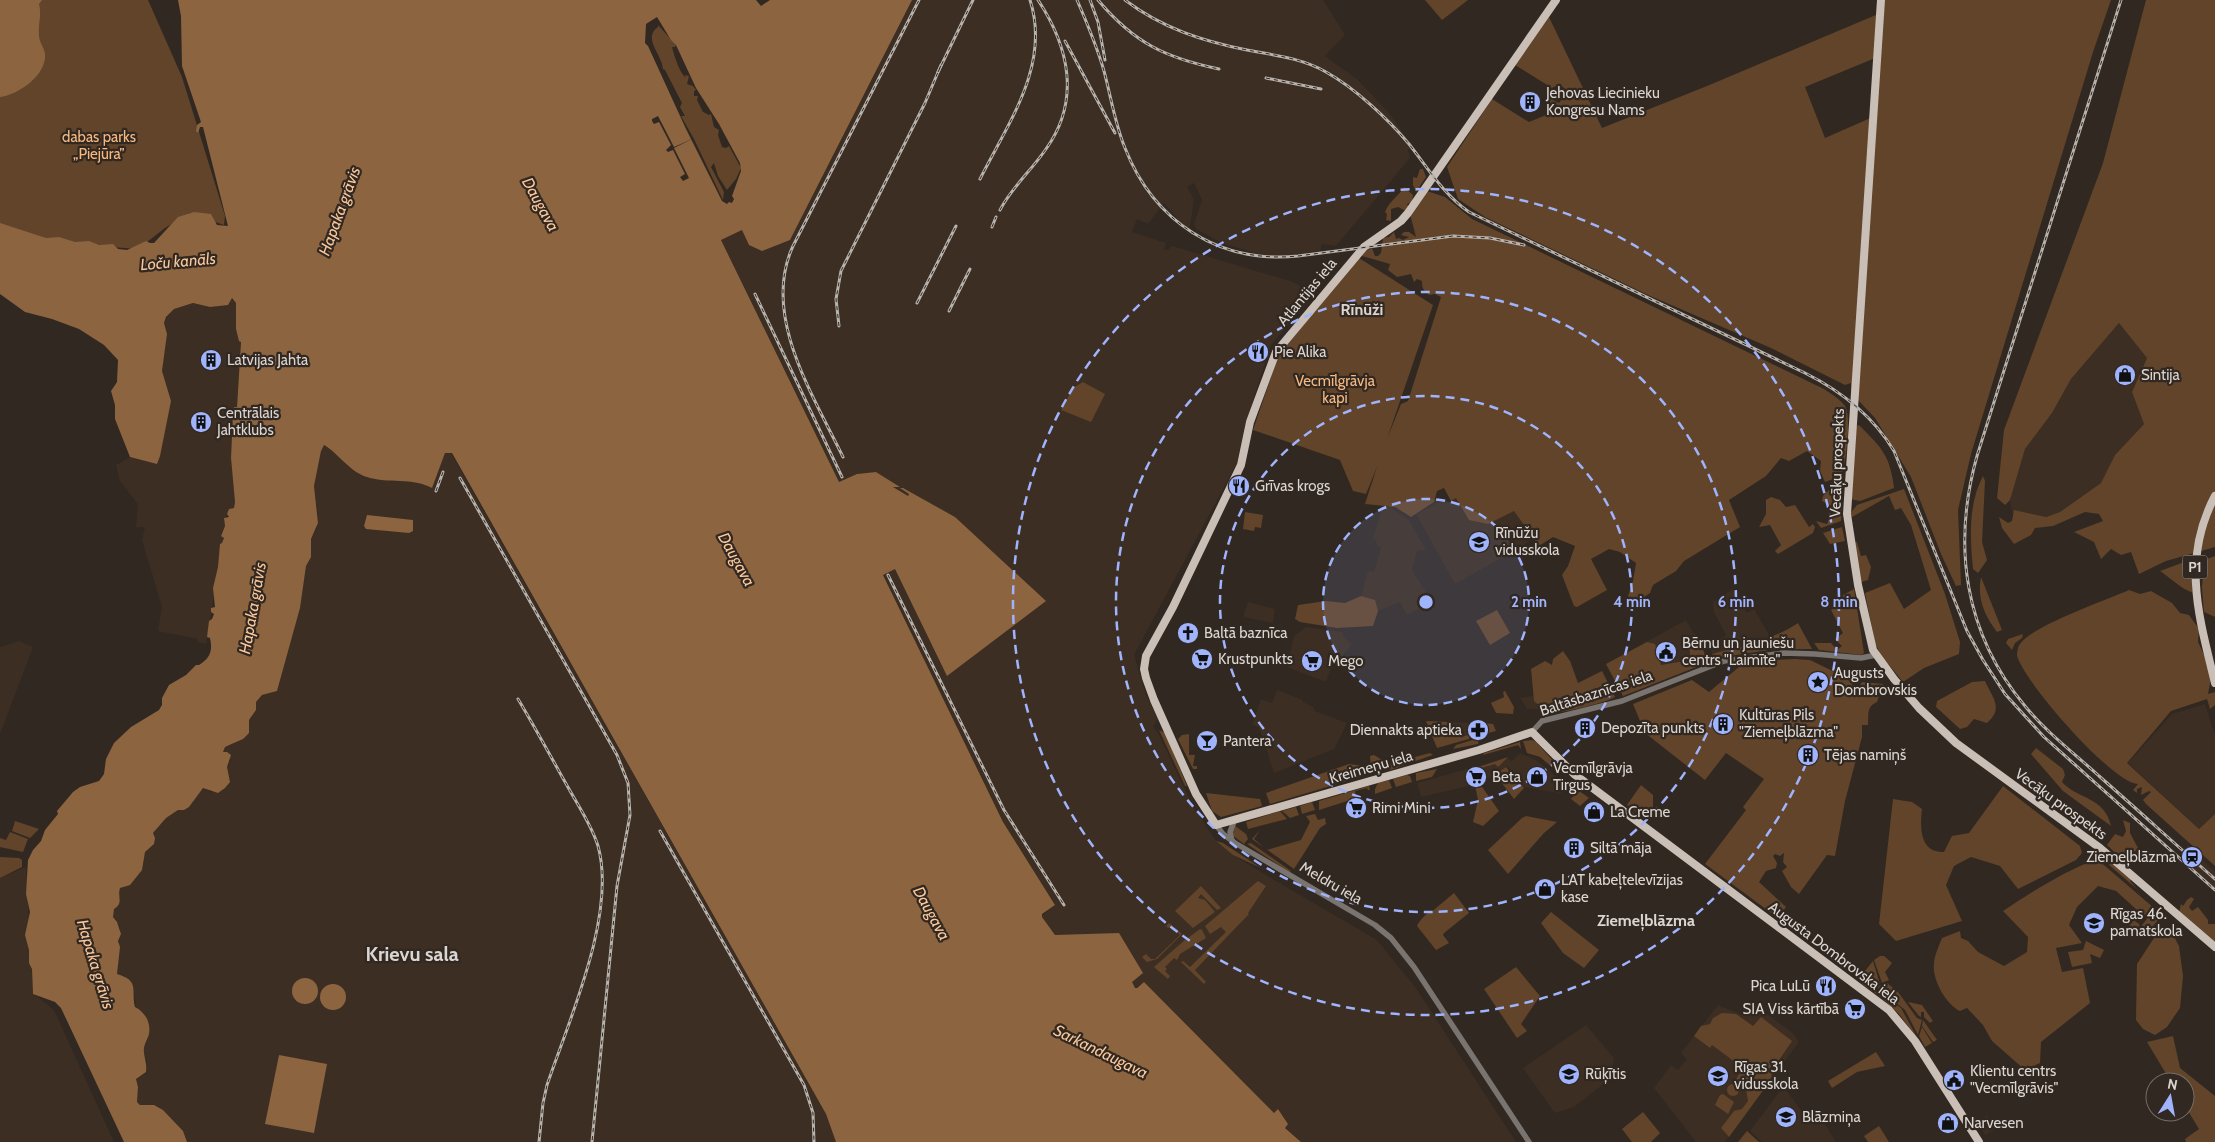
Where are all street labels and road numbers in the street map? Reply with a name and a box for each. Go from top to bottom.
street label: Atlantijas iela [1274,254,1341,329]
street label: Vecāķu prospekts [1826,408,1849,518]
road number: P1 [2182,556,2208,578]
street label: Baltāsbaznīcas iela [1537,666,1655,720]
street label: Kreimeņu iela [1327,746,1416,788]
street label: Vecāķu prospekts [2011,765,2110,844]
street label: Meldru iela [1297,858,1366,908]
street label: Augusta Dombrovska iela [1765,898,1904,1009]

